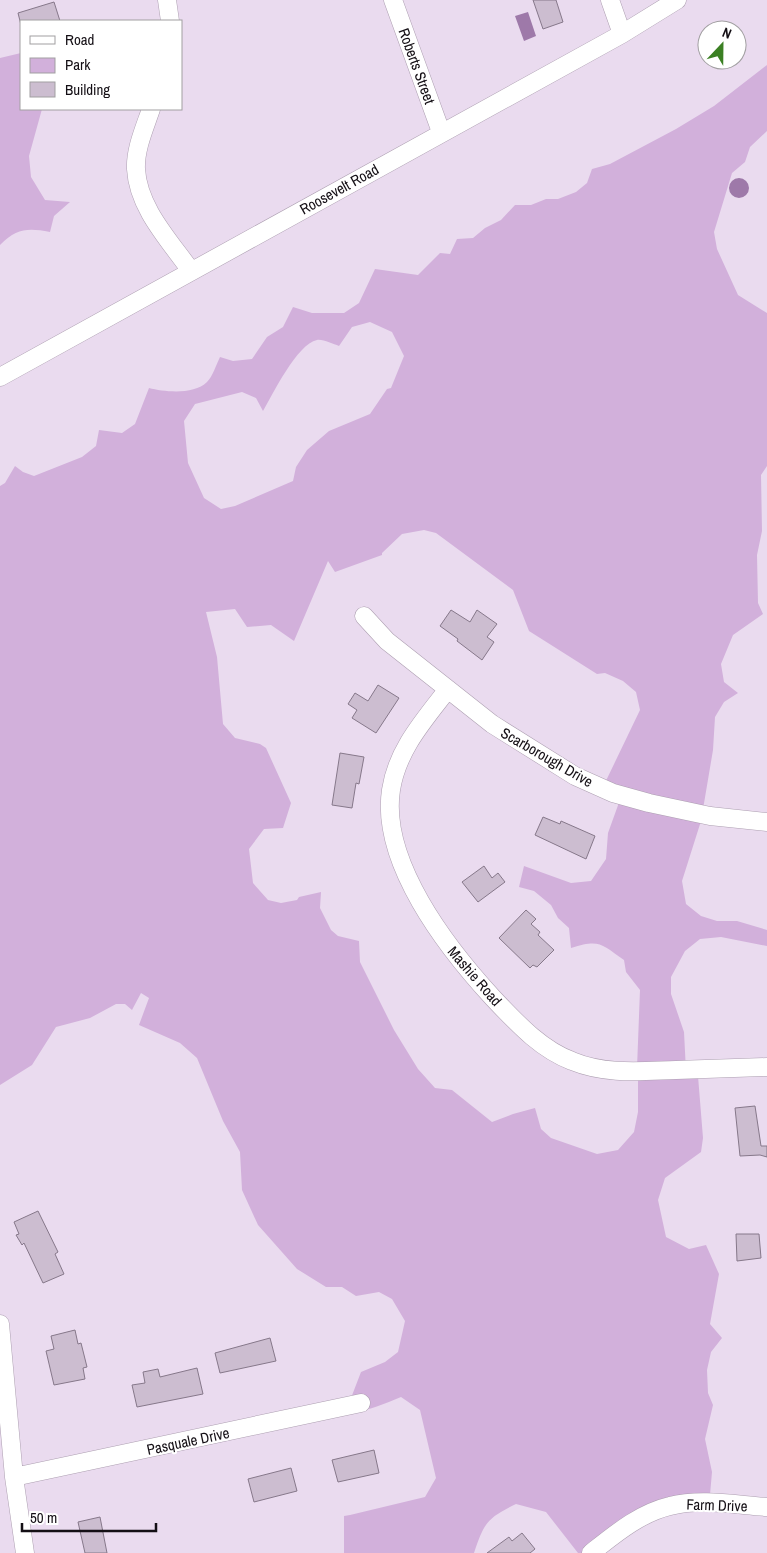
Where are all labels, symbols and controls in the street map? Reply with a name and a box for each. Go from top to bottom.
legend [20,20,182,110]
north arrow [697,20,747,70]
text: N [720,23,734,43]
street label: Roberts Street [394,25,441,107]
text: Road [65,29,94,50]
text: Park [65,54,91,75]
text: Building [65,79,110,100]
street label: Roosevelt Road [296,159,382,219]
street label: Scarborough Drive [497,722,597,792]
street label: Mashie Road [443,942,507,1010]
street label: Pasquale Drive [145,1422,231,1460]
street label: Farm Drive [686,1493,748,1517]
scale bar [22,1500,156,1532]
text: 50 m [30,1507,57,1528]

